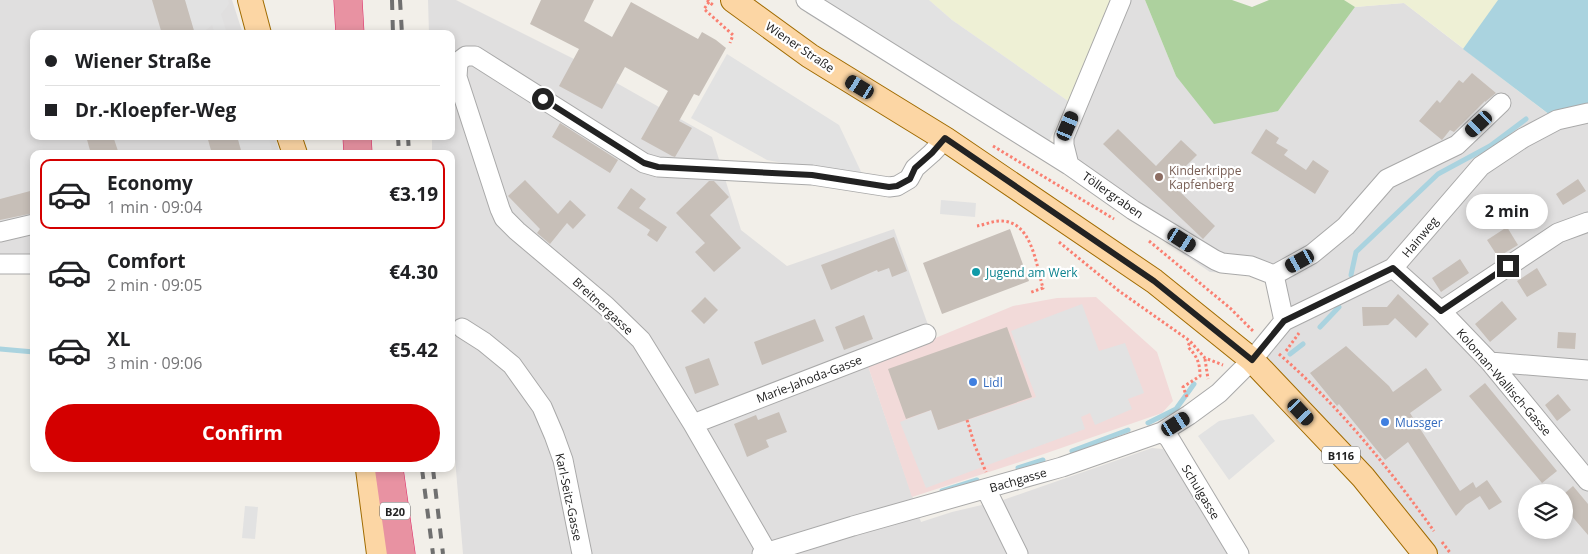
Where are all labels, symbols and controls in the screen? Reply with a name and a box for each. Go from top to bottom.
street label: Wiener Straße [762,18,838,76]
text: Wiener Straße [75,48,211,74]
car [843,73,876,101]
route start [532,88,554,110]
text: Dr.-Kloepfer-Weg [75,97,236,123]
car [1462,108,1495,140]
car [1055,109,1080,143]
place label: Kinderkrippe Kapfenberg [1169,162,1242,193]
street label: Töllergraben [1079,168,1147,222]
text: Economy [107,170,193,196]
marker: Kinderkrippe Kapfenberg [1153,171,1165,183]
icon: car [47,172,92,217]
text: €3.19 [389,181,438,207]
callout: 2 min [1467,194,1549,228]
text: 1 min · 09:04 [107,196,202,218]
text: 2 min [1485,200,1529,222]
street label: Hainweg [1398,213,1442,261]
car [1165,226,1198,254]
car [1283,247,1316,275]
text: Comfort [107,248,186,274]
icon: car [47,250,92,295]
route end [1497,255,1519,277]
text: €4.30 [389,259,438,285]
place label: Jugend am Werk [985,264,1078,281]
marker: Jugend am Werk [970,266,982,278]
text: 2 min · 09:05 [107,274,202,296]
street label: Breitnergasse [569,274,637,339]
street label: Koloman-Wallisch-Gasse [1453,325,1555,439]
text: XL [107,326,130,352]
icon: car [47,328,92,373]
text: €5.42 [389,337,438,363]
street label: Marie-Jahoda-Gasse [754,351,865,407]
text: 3 min · 09:06 [107,352,202,374]
place label: Lidl [983,374,1003,391]
marker: Lidl [967,376,979,388]
car [1285,396,1316,428]
button: Confirm [45,404,440,462]
car [1159,410,1192,438]
place label: Mussger [1395,414,1443,431]
marker: Mussger [1379,416,1391,428]
road number: B116 [1322,446,1360,464]
street label: Karl-Seitz-Gasse [551,451,587,543]
street label: Schulgasse [1178,461,1224,523]
street label: Bachgasse [987,464,1049,496]
map controls [1518,484,1573,539]
button: layers [1518,484,1573,539]
road number: B20 [380,502,410,520]

